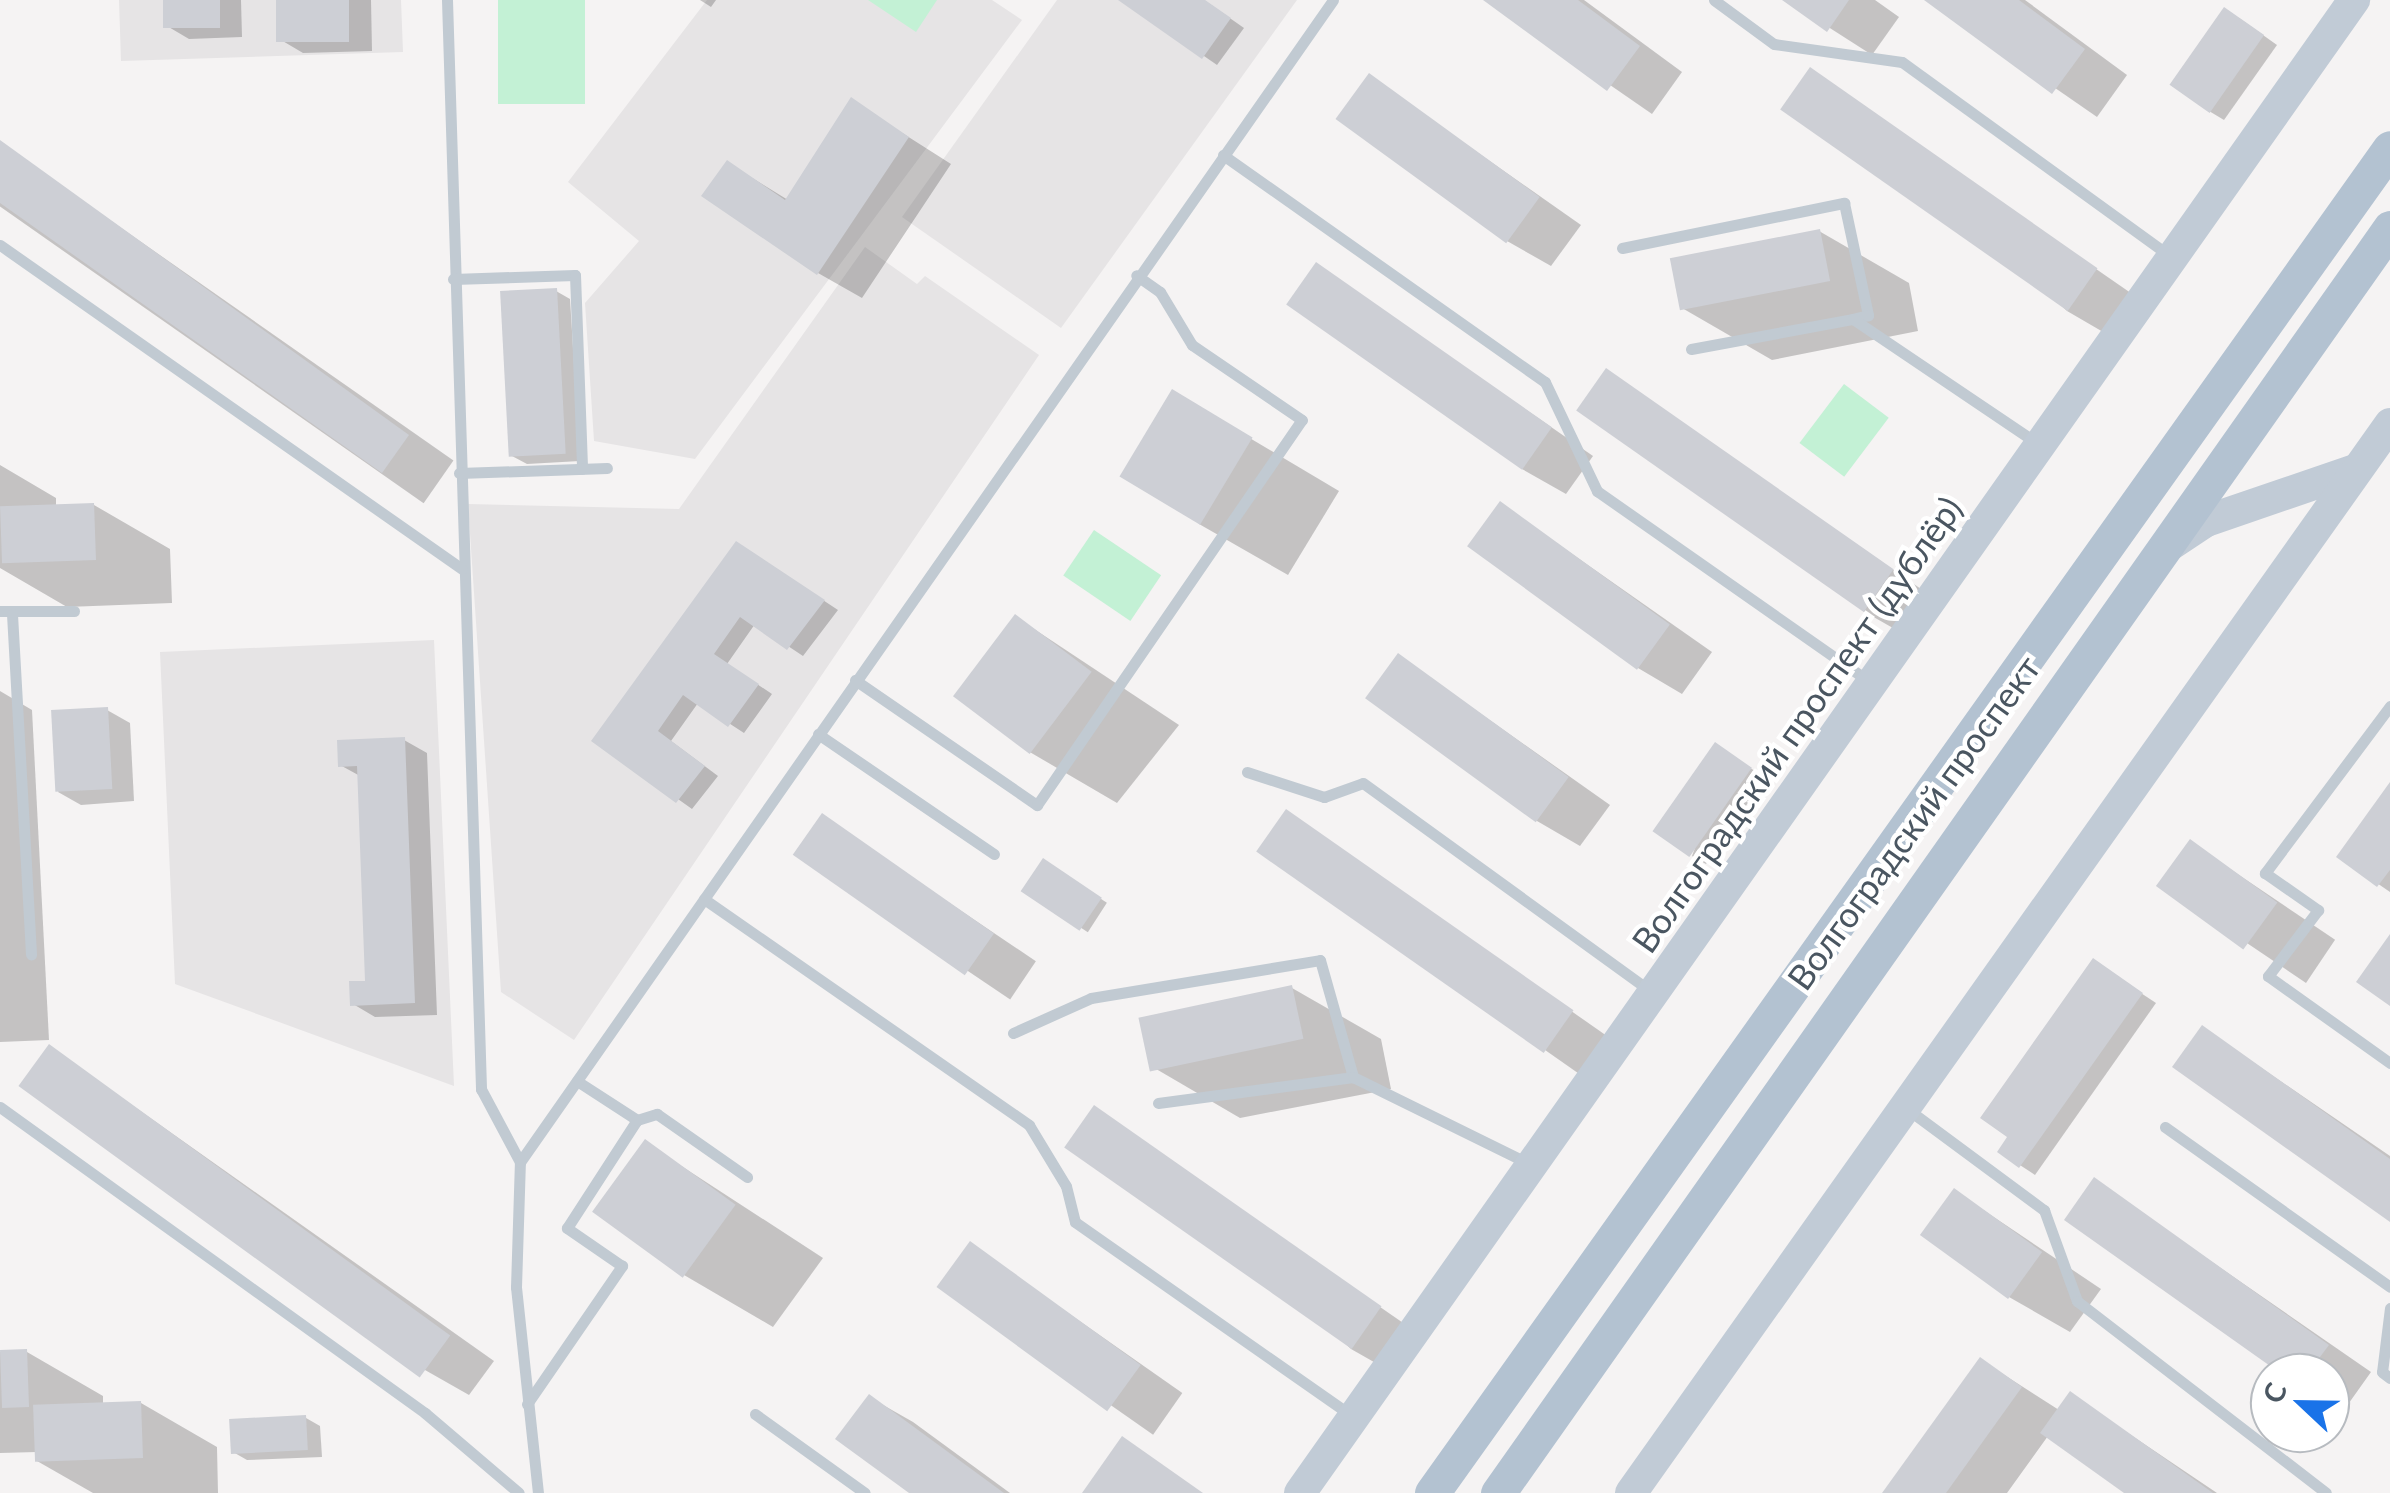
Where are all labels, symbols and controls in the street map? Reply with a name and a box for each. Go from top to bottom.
street label: Волгоградский проспект (дублёр) [1622,488,1970,960]
street label: Волгоградский проспект [1778,647,2048,997]
north arrow [2250,1353,2350,1453]
text: С [2255,1378,2293,1407]

